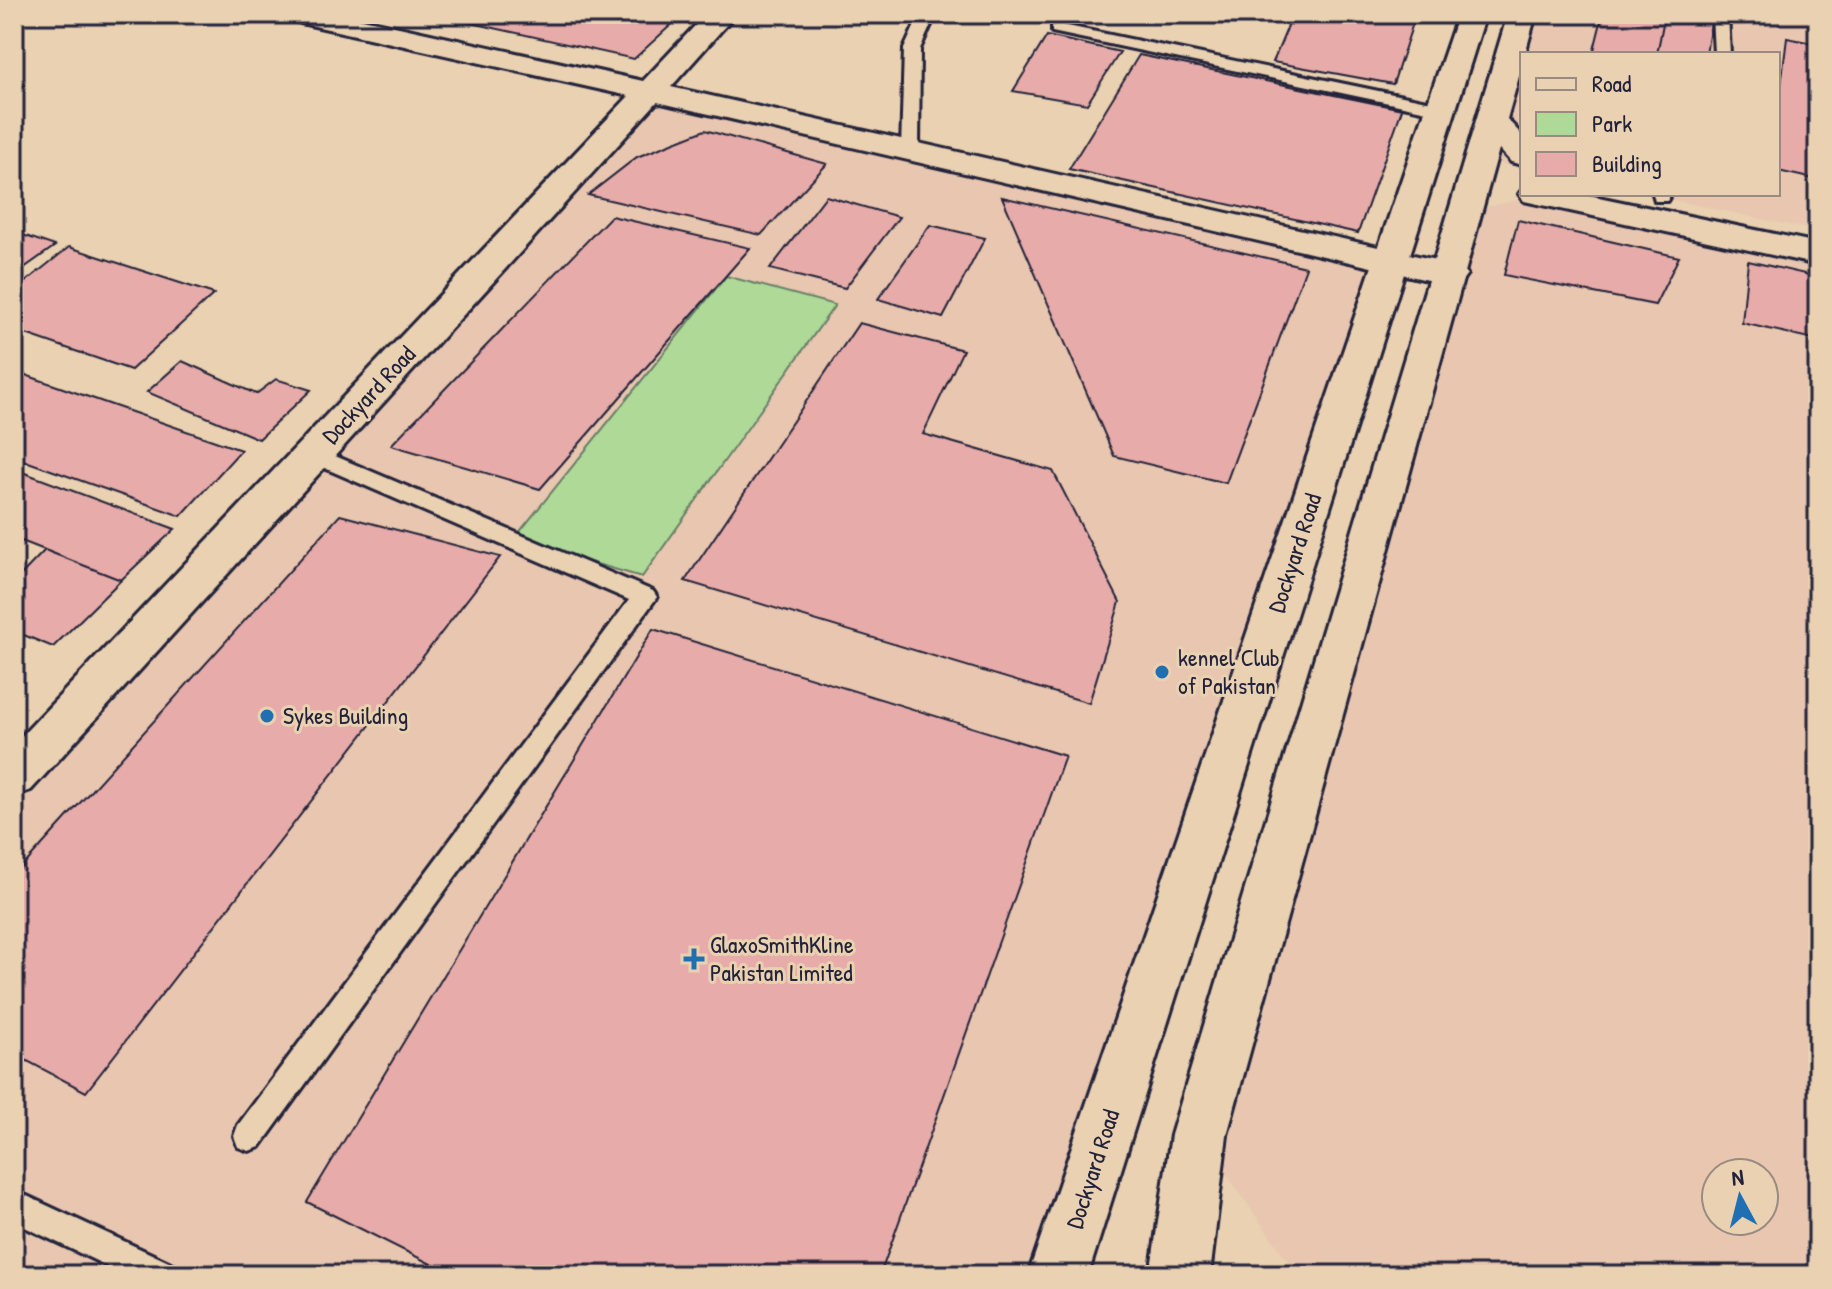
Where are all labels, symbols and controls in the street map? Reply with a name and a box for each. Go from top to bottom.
legend [1520,52,1780,196]
text: Road [1592,67,1631,99]
text: Park [1592,107,1632,139]
text: Building [1592,147,1662,179]
street label: Dockyard Road [314,338,422,450]
street label: Dockyard Road [1260,489,1328,616]
place label: kennel Club of Pakistan [1178,641,1280,701]
marker: kennel Club of Pakistan [1153,663,1171,681]
place label: Sykes Building [283,699,408,731]
marker: Sykes Building [258,707,276,725]
place label: GlaxoSmithKline Pakistan Limited [710,928,854,988]
marker: GlaxoSmithKline Pakistan Limited [685,950,703,968]
street label: Dockyard Road [1058,1105,1126,1232]
north arrow [1700,1157,1780,1237]
text: N [1730,1162,1745,1193]

